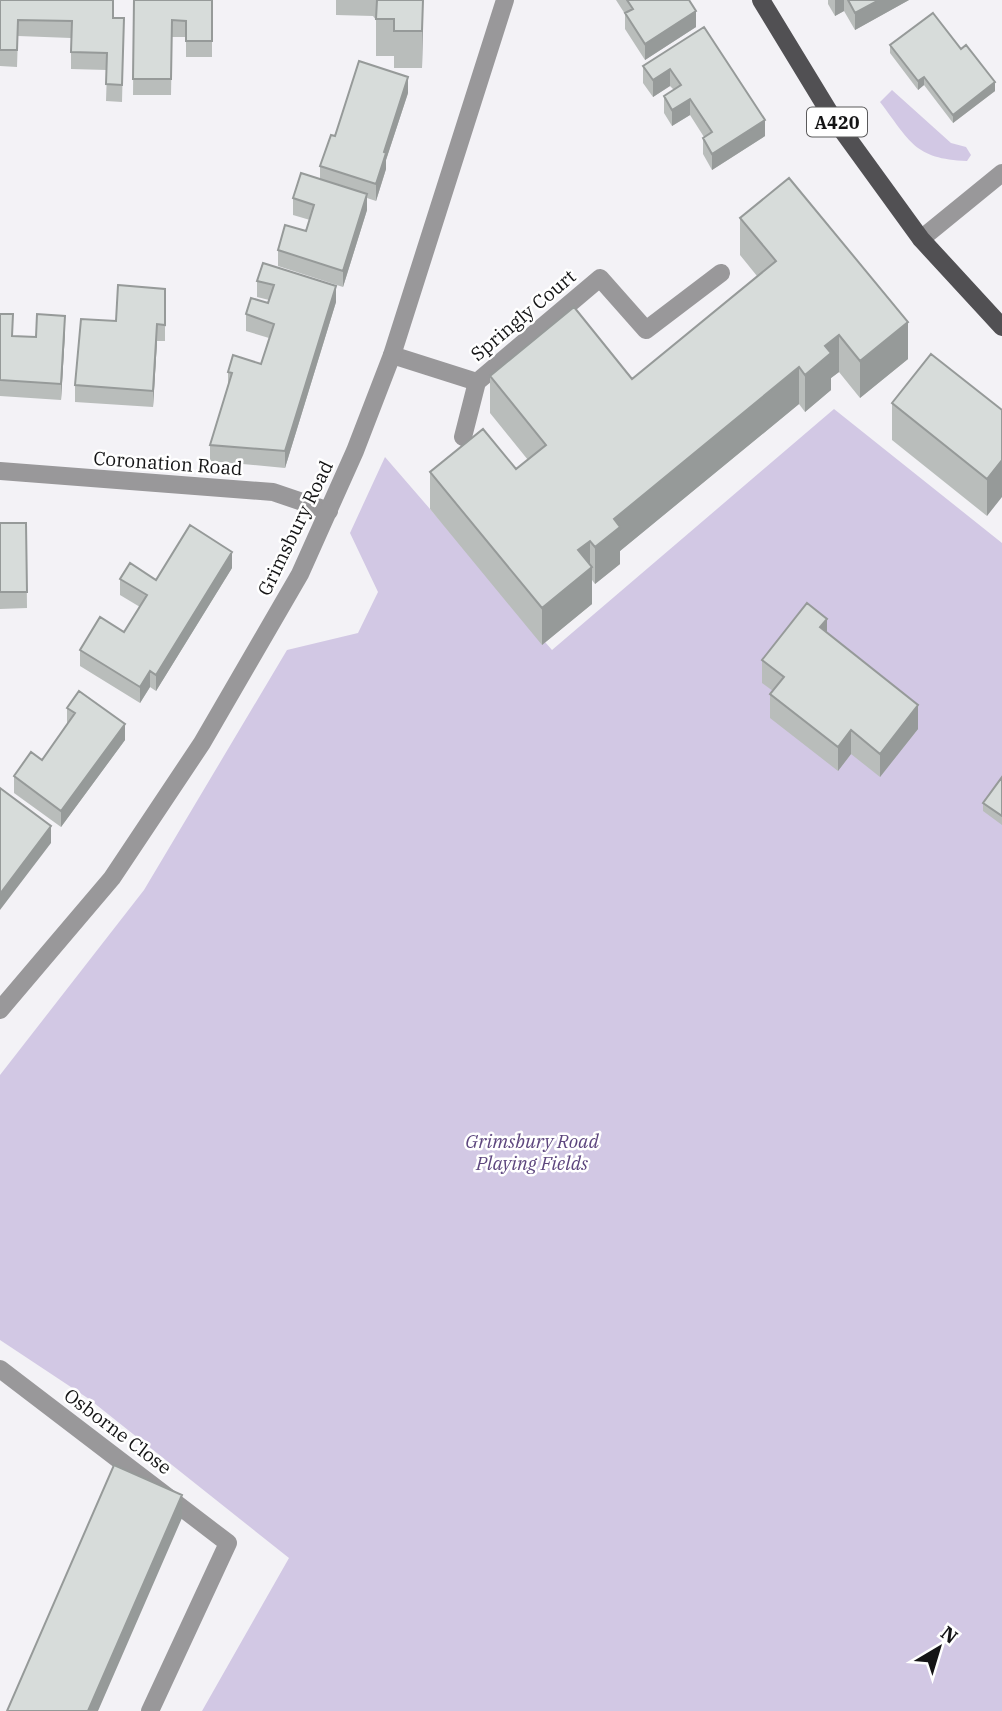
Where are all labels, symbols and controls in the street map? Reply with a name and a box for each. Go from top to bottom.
road number: A420 [807,107,867,136]
street label: Springly Court [466,264,581,366]
street label: Coronation Road [93,446,243,480]
street label: Grimsbury Road [252,456,338,600]
park label: Grimsbury Road Playing Fields [465,1129,599,1175]
street label: Osborne Close [59,1383,177,1479]
north arrow [904,1613,974,1683]
text: N [936,1621,963,1649]

